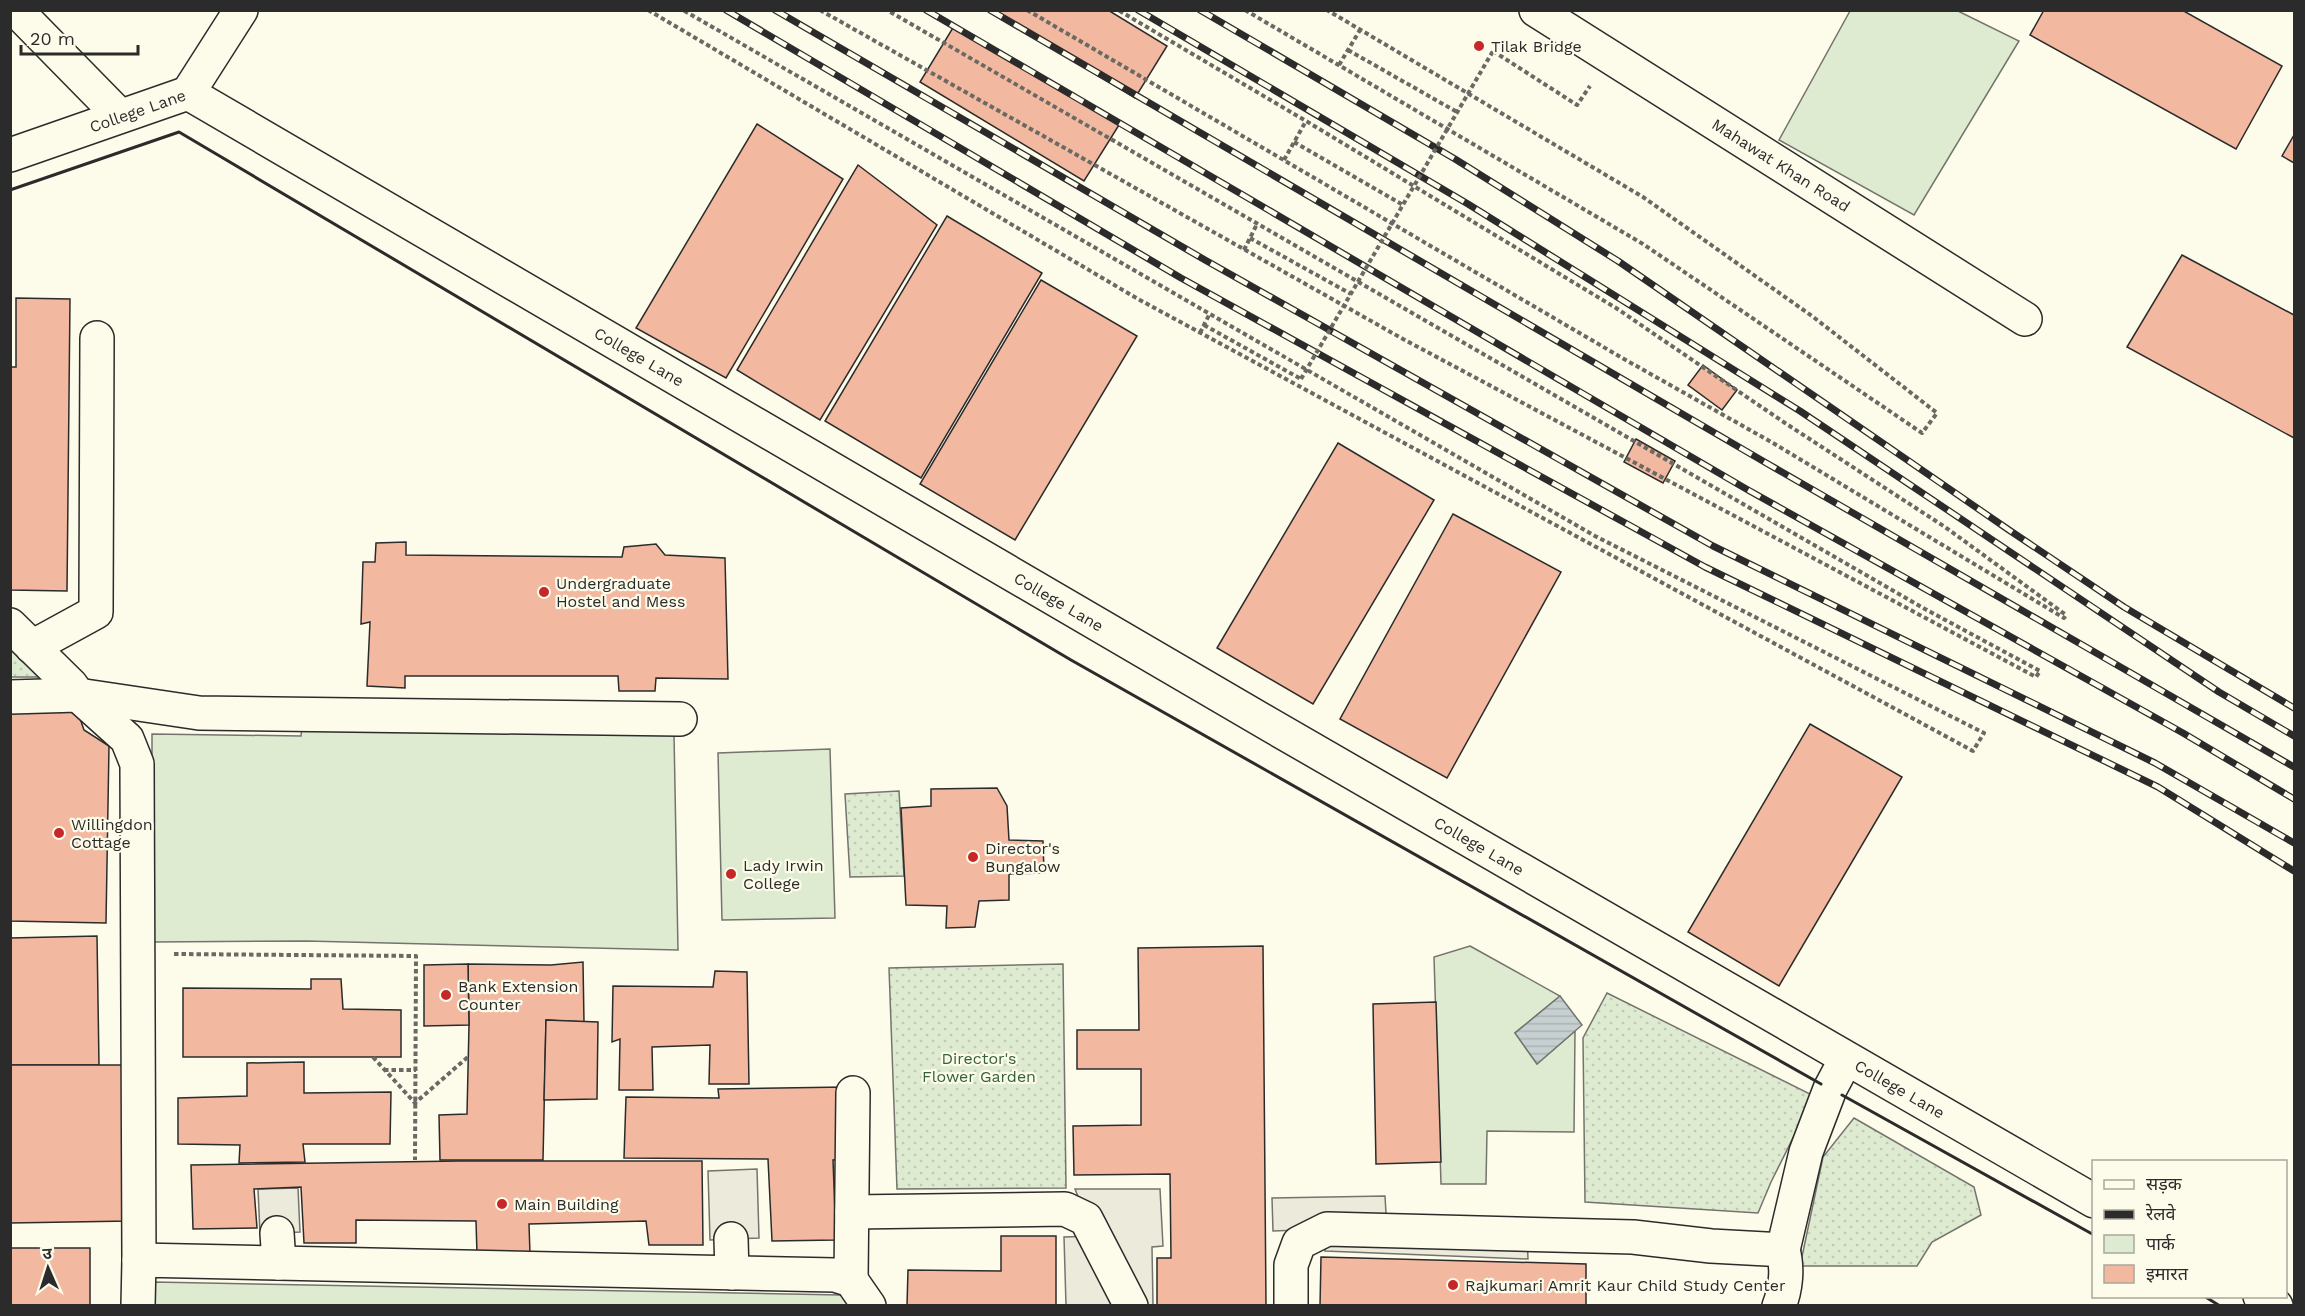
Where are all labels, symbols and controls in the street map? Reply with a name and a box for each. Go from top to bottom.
scale bar [21,18,138,56]
text: 20 m [30,28,75,49]
place label: Tilak Bridge [1491,37,1582,56]
marker: Tilak Bridge [1472,39,1486,53]
street label: College Lane [87,85,188,136]
street label: Mahawat Khan Road [1709,114,1854,216]
street label: College Lane [591,323,687,390]
street label: College Lane [1011,568,1107,635]
place label: Undergraduate Hostel and Mess [556,574,685,611]
marker: Undergraduate Hostel and Mess [537,585,551,599]
street label: College Lane [1431,812,1527,879]
place label: Willingdon Cottage [71,815,153,852]
marker: Willingdon Cottage [52,826,66,840]
place label: Director's Bungalow [985,839,1060,876]
marker: Director's Bungalow [966,850,980,864]
place label: Lady Irwin College [743,856,824,893]
marker: Lady Irwin College [724,867,738,881]
place label: Bank Extension Counter [458,977,578,1014]
marker: Bank Extension Counter [439,988,453,1002]
park label: Director's Flower Garden [922,1049,1036,1086]
street label: College Lane [1852,1055,1948,1122]
legend [2092,1160,2287,1298]
text: सड़क [2146,1173,2183,1194]
place label: Main Building [514,1195,619,1214]
marker: Main Building [495,1197,509,1211]
text: रेलवे [2145,1203,2177,1224]
text: पार्क [2146,1233,2176,1254]
north arrow [18,1238,78,1298]
text: उ [42,1244,53,1263]
text: इमारत [2146,1263,2189,1284]
place label: Rajkumari Amrit Kaur Child Study Center [1465,1276,1786,1295]
marker: Rajkumari Amrit Kaur Child Study Center [1446,1278,1460,1292]

